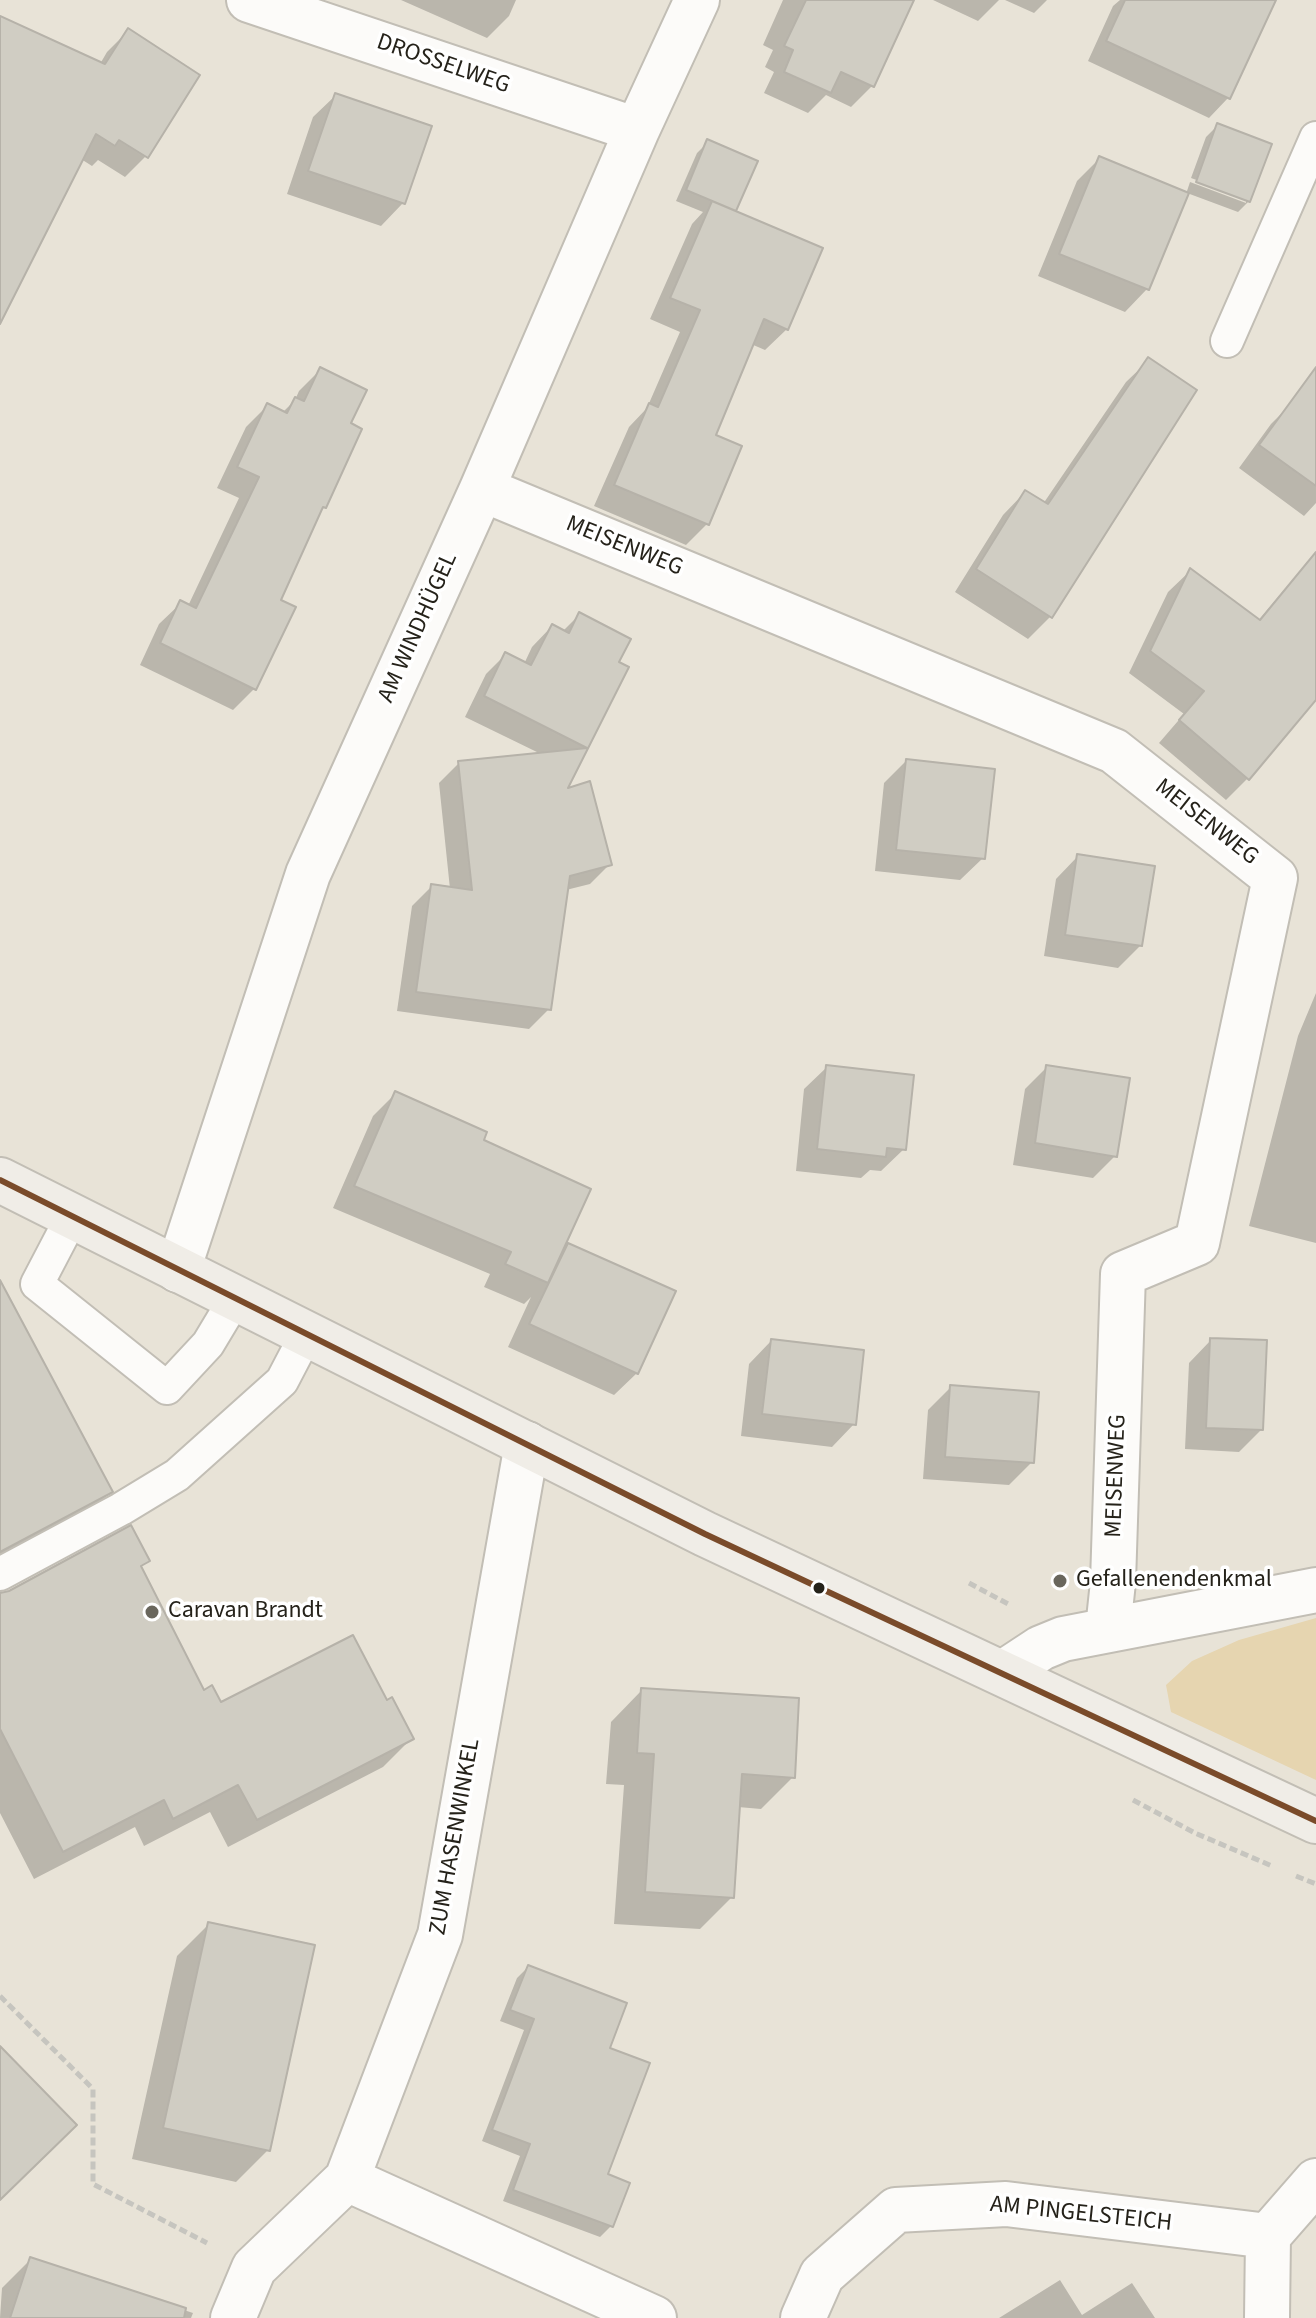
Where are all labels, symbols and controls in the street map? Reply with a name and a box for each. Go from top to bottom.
street label: DROSSELWEG [373,29,513,101]
street label: MEISENWEG [561,510,687,584]
street label: AM WINDHÜGEL [373,549,465,707]
street label: MEISENWEG [1148,774,1264,872]
street label: MEISENWEG [1100,1414,1134,1538]
place label: Gefallenendenkmal [1076,1567,1272,1595]
marker: Gefallenendenkmal [1051,1572,1069,1590]
unlabelled marker [811,1580,827,1596]
place label: Caravan Brandt [168,1598,323,1626]
marker: Caravan Brandt [143,1603,161,1621]
street label: ZUM HASENWINKEL [425,1737,487,1937]
street label: AM PINGELSTEICH [989,2191,1173,2239]

